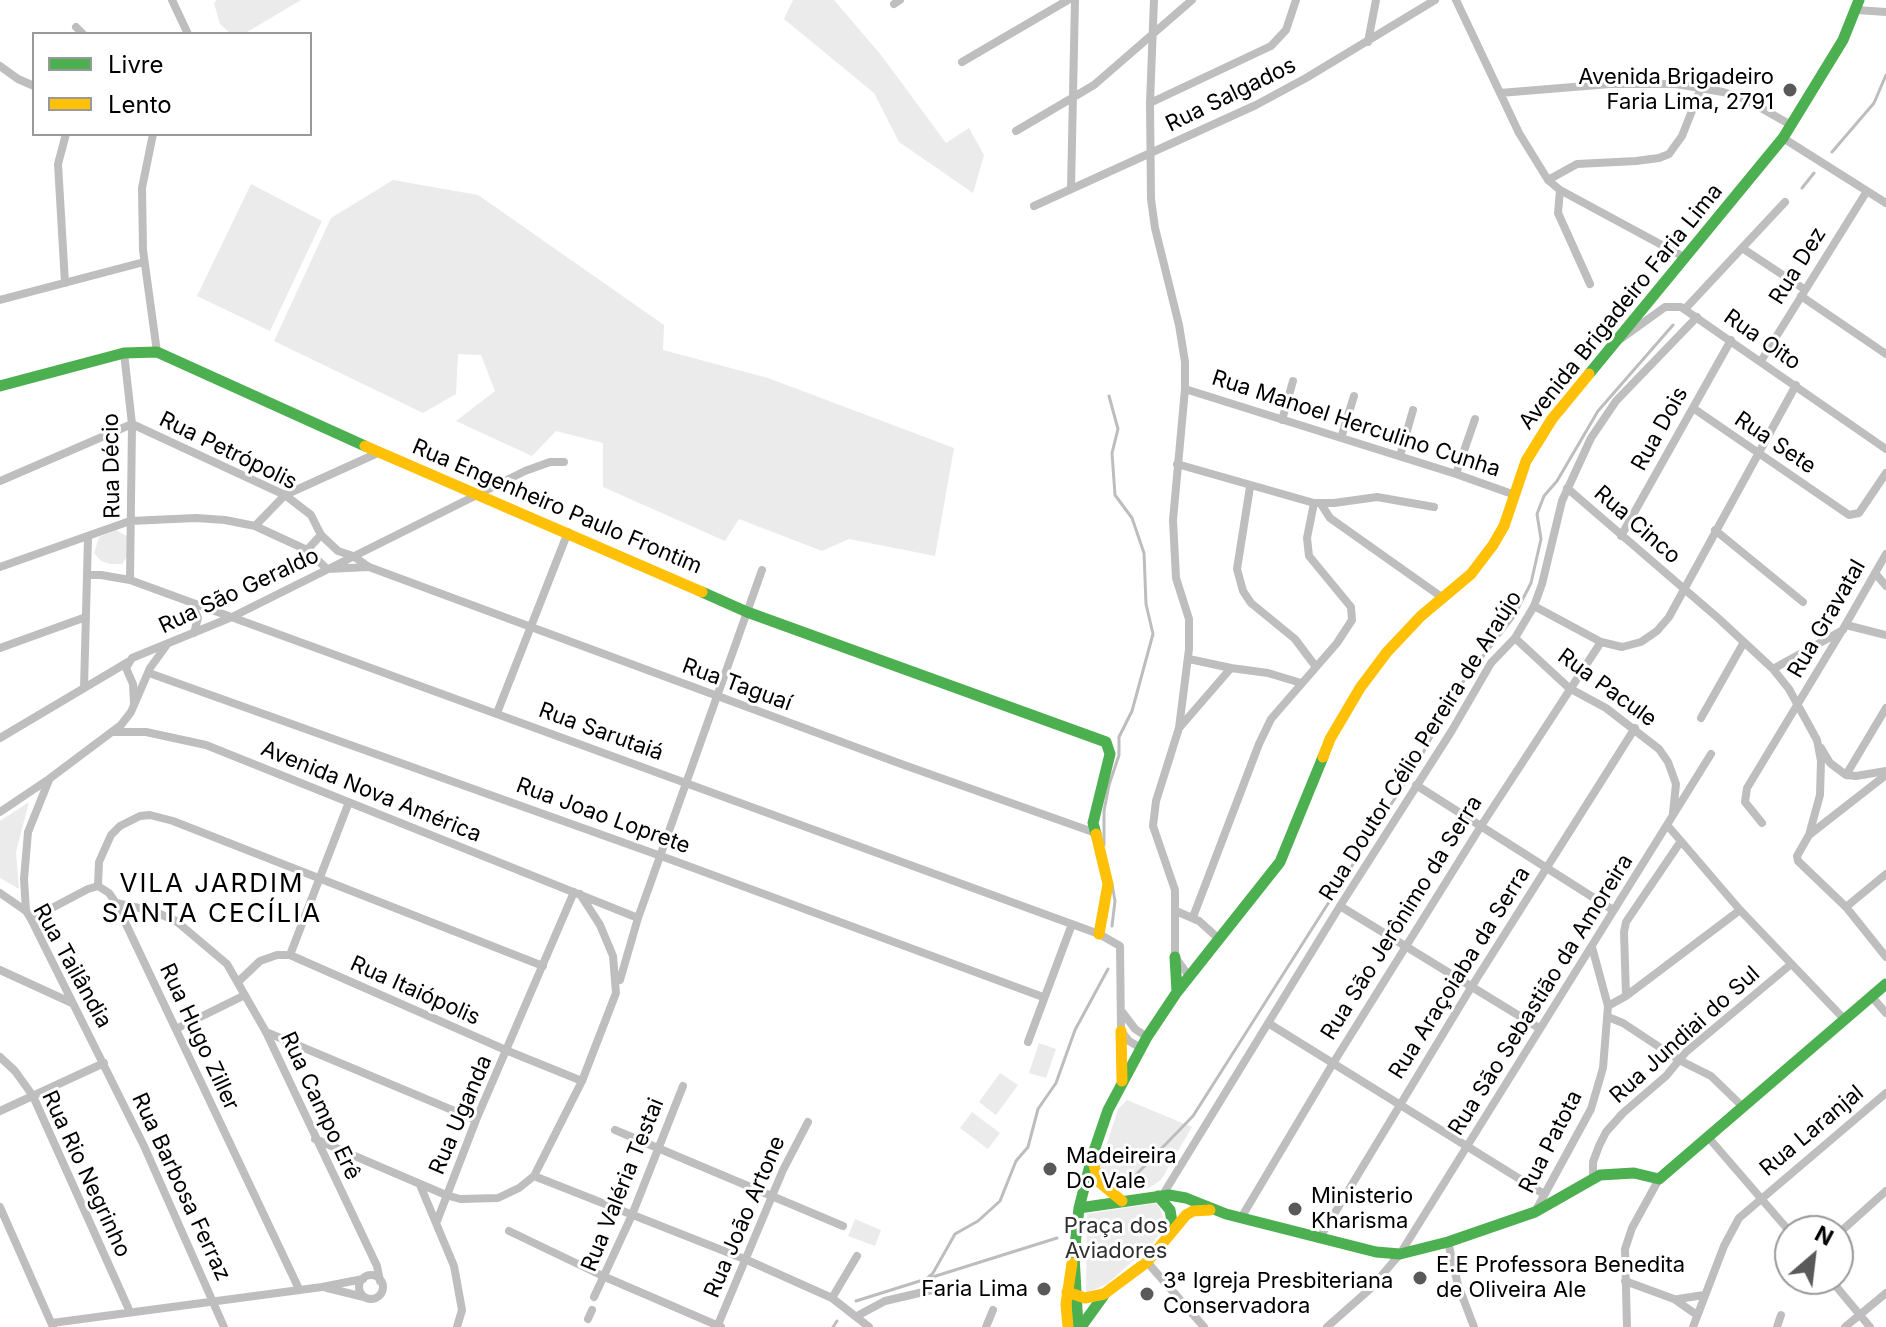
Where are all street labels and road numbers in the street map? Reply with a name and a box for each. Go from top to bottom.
street label: Rua Salgados [1162,52,1300,138]
street label: Avenida Brigadeiro Faria Lima [1514,179,1728,435]
street label: Rua Dez [1764,222,1832,310]
street label: Rua Oito [1718,304,1806,376]
street label: Rua Manoel Herculino Cunha [1208,365,1504,483]
street label: Rua Dois [1626,382,1694,476]
street label: Rua Petrópolis [155,406,301,496]
street label: Rua Sete [1729,406,1821,480]
street label: Rua Décio [98,413,126,519]
street label: Rua Engenheiro Paulo Frontim [408,434,706,580]
street label: Rua Cinco [1588,480,1686,570]
street label: Rua São Geraldo [155,542,323,640]
street label: Rua Gravatal [1783,555,1871,683]
street label: Rua Doutor Célio Pereira de Araújo [1314,586,1528,906]
street label: Rua Pacule [1552,643,1662,733]
street label: Rua Taguaí [679,653,795,717]
street label: Rua Sarutaiá [535,697,667,767]
street label: Avenida Nova América [257,736,485,848]
street label: Rua Joao Loprete [512,772,694,860]
street label: Rua São Jerônimo da Serra [1316,791,1488,1045]
street label: Rua São Sebastião da Amoreira [1443,849,1639,1141]
street label: Rua Araçoiaba da Serra [1384,862,1536,1084]
street label: Rua Tailândia [27,899,117,1033]
street label: Rua Itaiópolis [346,951,484,1031]
street label: Rua Hugo Ziller [153,959,245,1115]
street label: Rua Jundiai do Sul [1605,961,1765,1109]
street label: Rua Campo Erê [274,1028,366,1184]
street label: Rua Uganda [424,1052,498,1178]
street label: Rua Laranjal [1755,1080,1869,1182]
street label: Rua Patota [1514,1086,1588,1198]
street label: Rua Rio Negrinho [36,1087,136,1261]
street label: Rua Barbosa Ferraz [126,1089,236,1285]
street label: Rua Valéria Testai [576,1094,670,1276]
street label: Rua João Artone [699,1132,791,1302]

